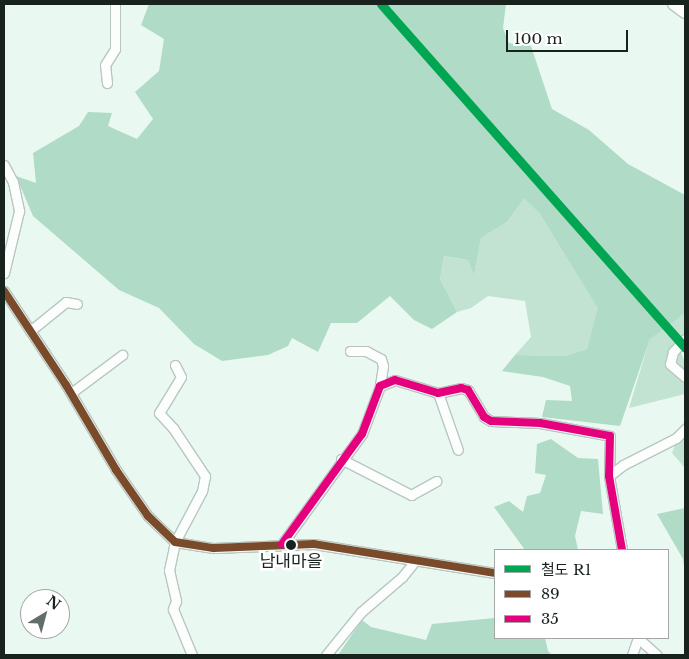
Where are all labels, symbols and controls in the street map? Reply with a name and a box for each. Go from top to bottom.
scale bar [509,20,632,52]
text: 100 m [514,29,563,48]
marker: 남내마을 [286,540,296,550]
legend [494,549,669,639]
place label: 남내마을 [260,552,322,572]
text: 철도 R1 [541,560,591,579]
text: 89 [541,584,560,603]
north arrow [20,589,70,639]
text: N [43,592,64,614]
text: 35 [541,609,559,628]

